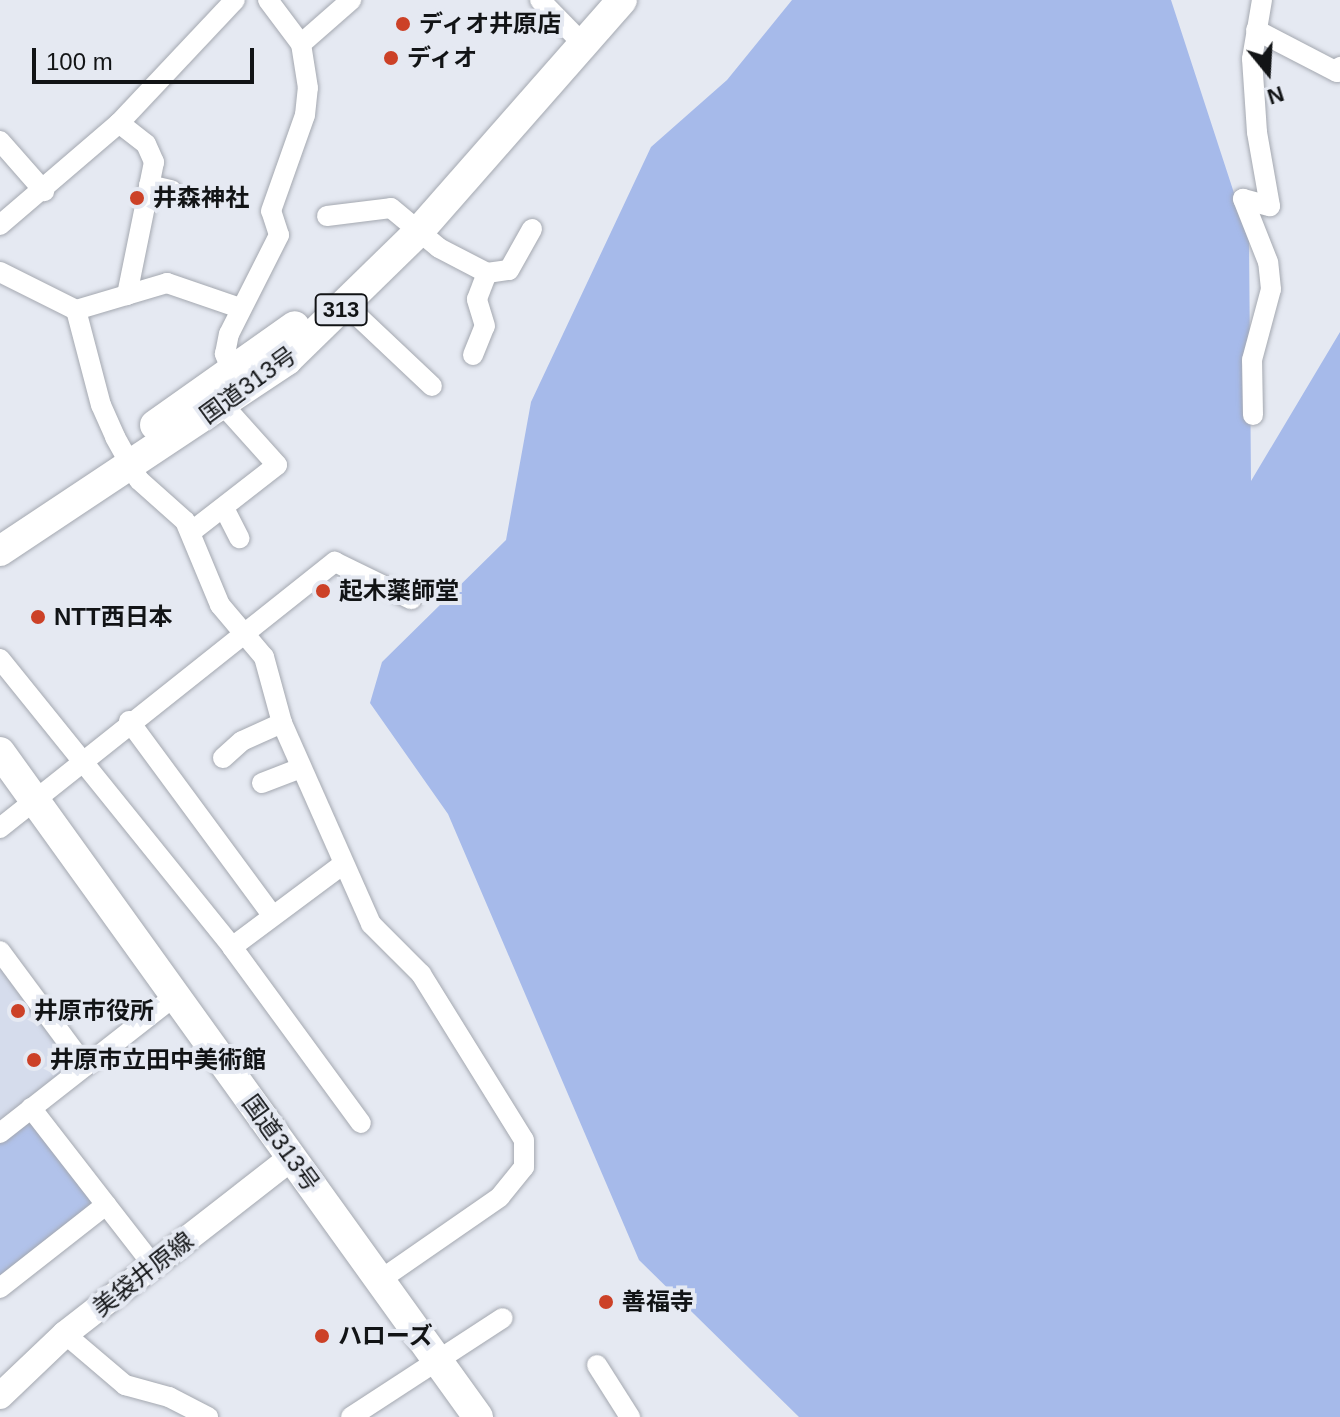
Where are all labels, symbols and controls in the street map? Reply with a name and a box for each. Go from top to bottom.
place label: ディオ井原店 [419,10,563,38]
marker: ディオ井原店 [394,15,412,33]
scale bar [36,32,258,82]
north arrow [1228,32,1308,112]
place label: ディオ [407,44,479,72]
text: 100 m [46,48,113,75]
marker: ディオ [382,49,400,67]
text: N [1264,81,1287,110]
place label: 井森神社 [153,184,249,212]
marker: 井森神社 [128,189,146,207]
road number: 313 [313,292,369,328]
street label: 国道313号 [194,340,302,430]
place label: 起木薬師堂 [339,577,459,605]
marker: 起木薬師堂 [314,582,332,600]
place label: NTT西日本 [54,603,173,631]
marker: NTT西日本 [29,608,47,626]
place label: 井原市役所 [34,997,154,1025]
marker: 井原市役所 [9,1002,27,1020]
place label: 井原市立田中美術館 [50,1046,266,1074]
marker: 井原市立田中美術館 [25,1051,43,1069]
street label: 国道313号 [236,1089,326,1197]
street label: 美袋井原線 [87,1226,199,1322]
place label: 善福寺 [622,1288,694,1316]
marker: 善福寺 [597,1293,615,1311]
place label: ハローズ [338,1322,434,1350]
marker: ハローズ [313,1327,331,1345]

